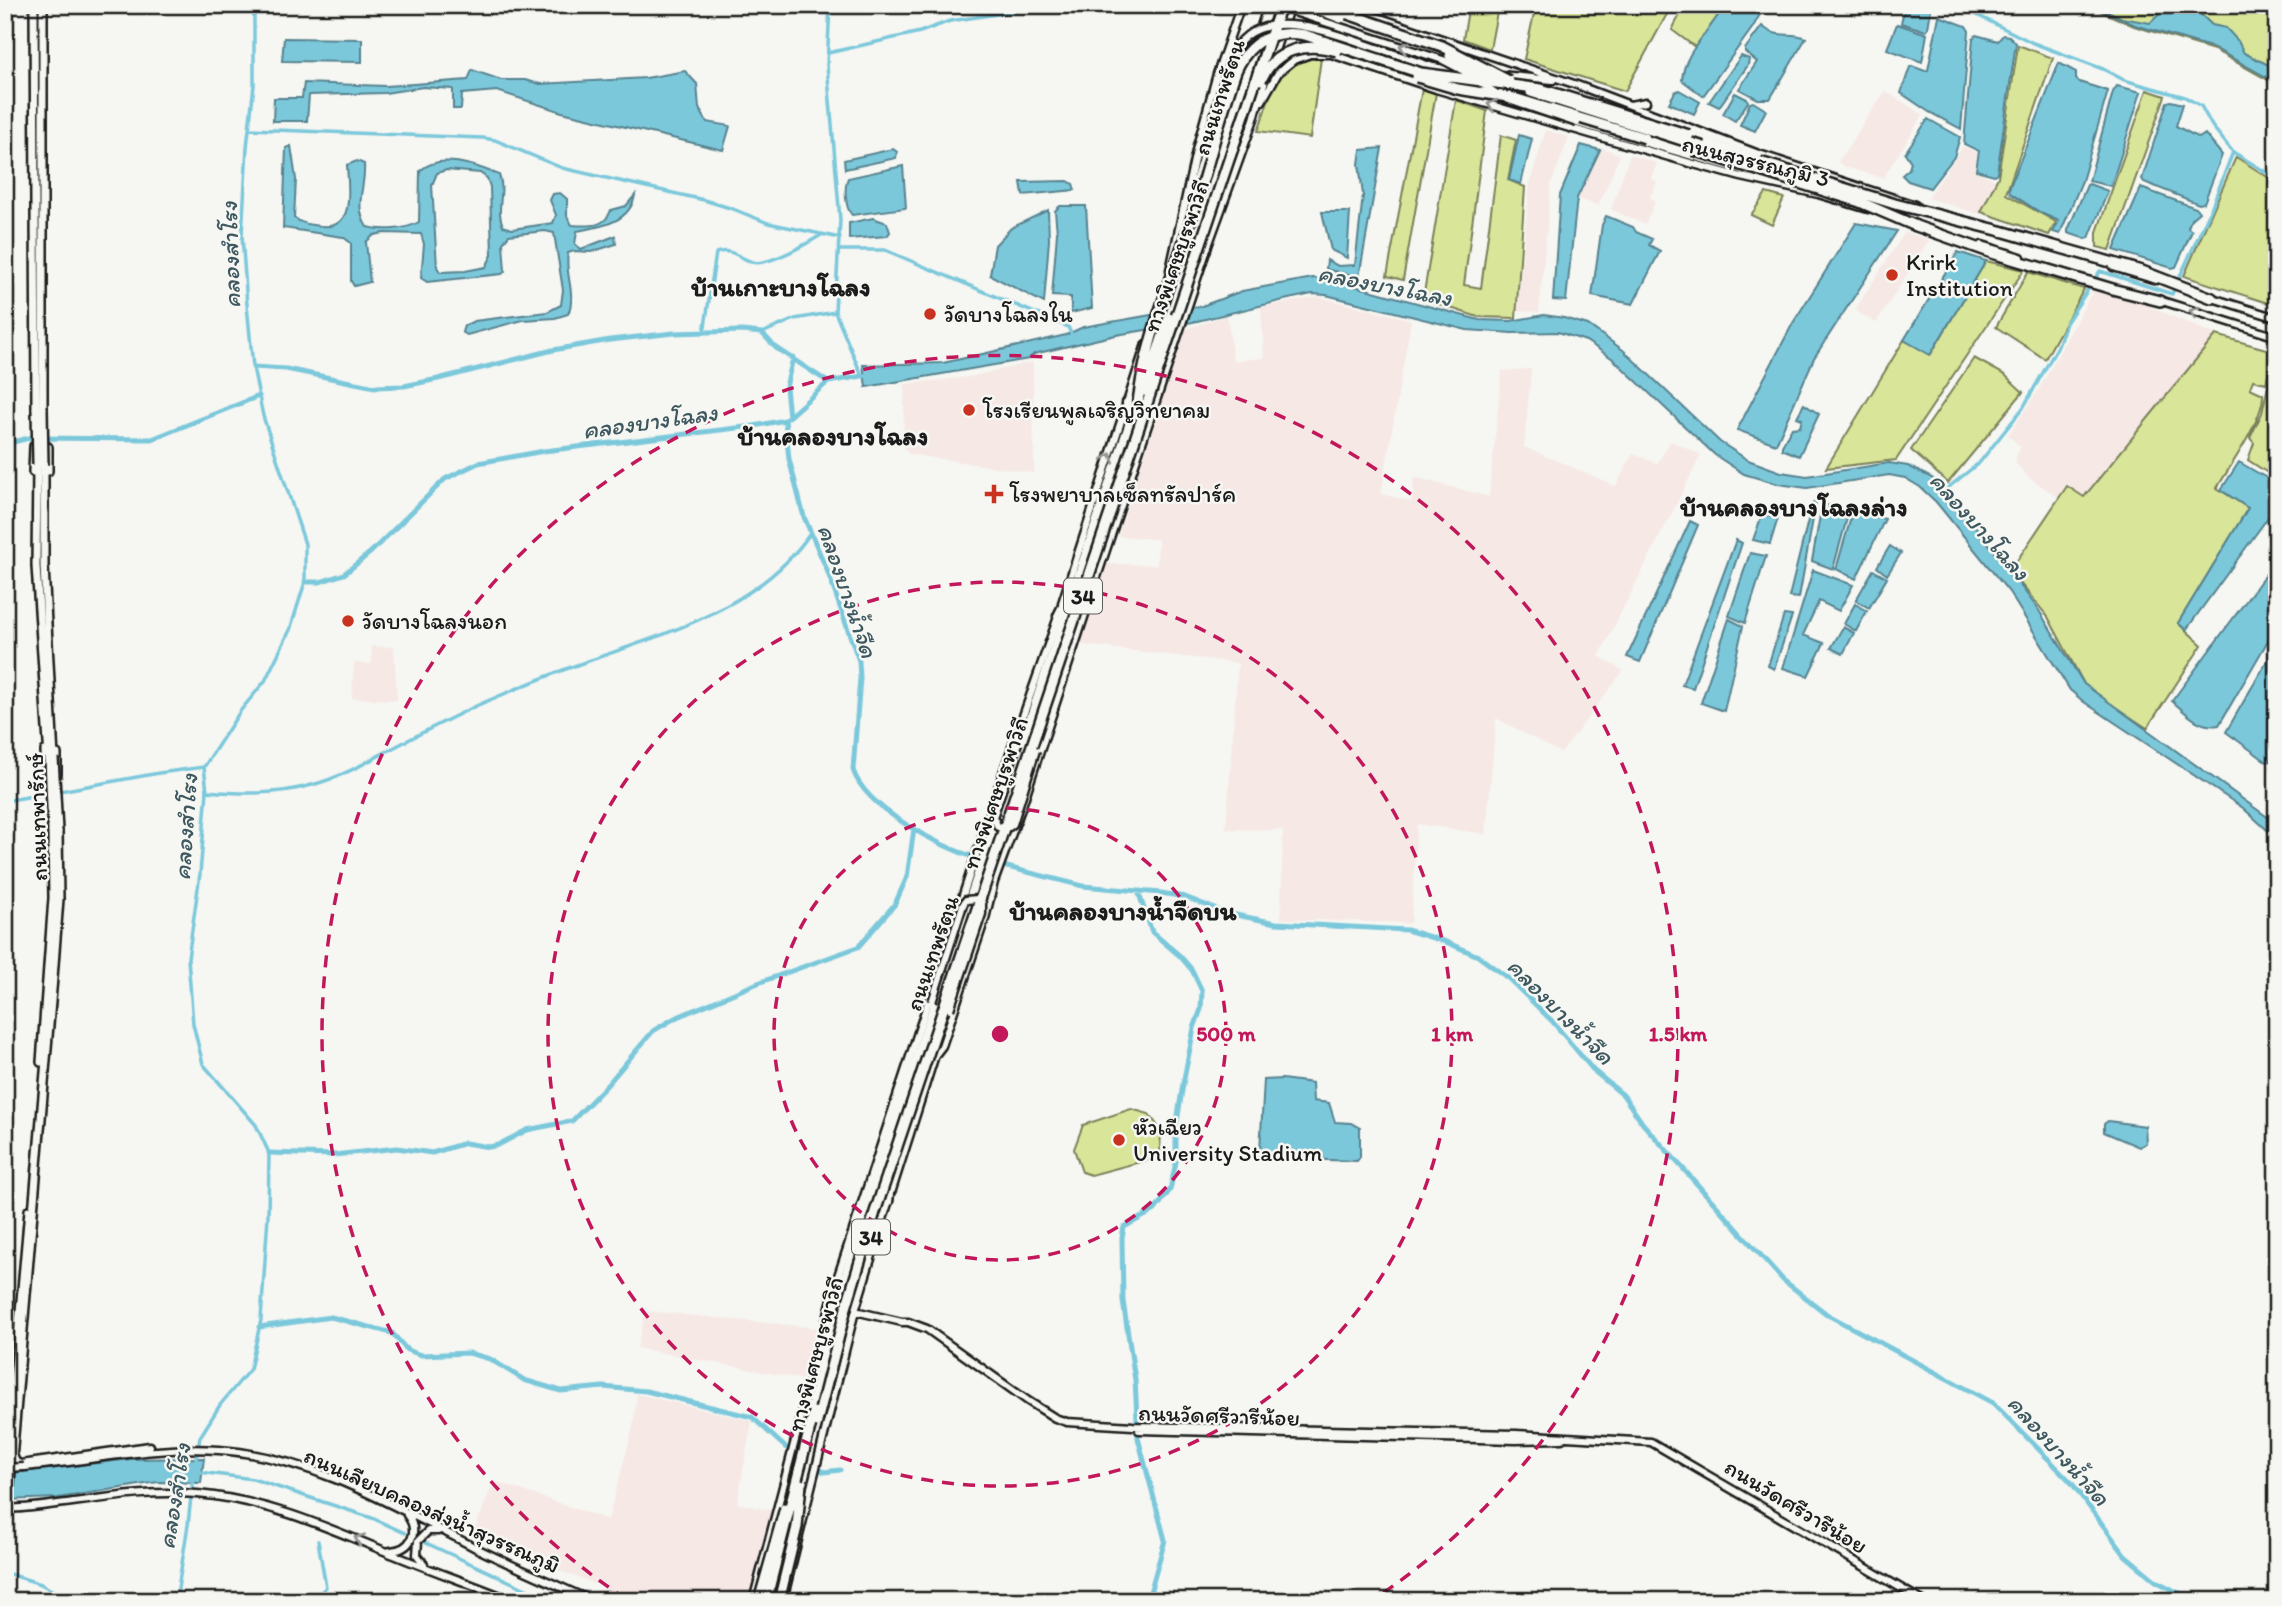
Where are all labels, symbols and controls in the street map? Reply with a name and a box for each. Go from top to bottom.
street label: ถนนเทพรัตน [1187,35,1251,159]
one-way arrow [1398,41,1411,55]
one-way arrow [1486,98,1498,113]
street label: ถนนสุวรรณภูมิ 3 [1679,129,1833,195]
street label: ทางพิเศษบูรพาวิถี [1137,176,1217,337]
water label: คลองสำโรง [214,201,246,309]
place label: Krirk Institution [1906,248,2013,302]
water label: คลองบางโฉลง [1316,258,1455,312]
marker: Krirk Institution [1884,267,1900,283]
district label: บ้านเกาะบางโฉลง [690,271,871,303]
place label: วัดบางโฉลงใน [944,300,1073,328]
one-way arrow [2189,305,2201,320]
marker: วัดบางโฉลงใน [922,306,938,322]
place label: โรงเรียนพูลเจริญวิทยาคม [982,396,1210,426]
water label: คลองบางโฉลง [581,397,720,445]
marker: โรงเรียนพูลเจริญวิทยาคม [961,402,977,418]
district label: บ้านคลองบางโฉลง [737,420,928,452]
one-way arrow [1101,453,1115,465]
water label: คลองบางโฉลง [1924,466,2037,587]
place label: โรงพยาบาลเซ็ลทรัลปาร์ค [1009,480,1236,508]
marker: โรงพยาบาลเซ็ลทรัลปาร์ค [984,484,1004,504]
district label: บ้านคลองบางโฉลงล่าง [1679,491,1908,523]
water label: คลองบางน้ำจืด [812,520,885,662]
road number: 34 [1064,578,1102,614]
place label: วัดบางโฉลงนอก [362,607,507,635]
marker: วัดบางโฉลงนอก [340,613,356,629]
street label: ทางพิเศษบูรพาวิถี [956,713,1036,874]
street label: ถนนเทพารักษ์ [21,753,53,881]
water label: คลองสำโรง [167,772,203,881]
street label: ถนนเทพรัตน [899,891,965,1014]
district label: บ้านคลองบางน้ำจืดบน [1009,895,1237,927]
water label: คลองบางน้ำจืด [1502,951,1621,1071]
text: 500 m [1196,1021,1256,1046]
text: 1 km [1431,1021,1474,1046]
text: 1.5 km [1649,1021,1708,1046]
centre of rings [988,1022,1012,1046]
place label: หัวเฉียว University Stadium [1133,1113,1322,1167]
marker: หัวเฉียว University Stadium [1111,1132,1127,1148]
road number: 34 [852,1220,890,1254]
street label: ทางพิเศษบูรพาวิถี [781,1273,851,1435]
water label: คลองบางน้ำจืด [2002,1388,2117,1512]
street label: ถนนวัดศรีวารีน้อย [1138,1398,1300,1432]
water label: คลองสำโรง [151,1441,197,1551]
street label: ถนนเลียบคลองส่งน้ำสุวรรณภูมิ [299,1441,564,1581]
street label: ถนนวัดศรีวารีน้อย [1720,1452,1872,1560]
one-way arrow [353,1533,366,1547]

